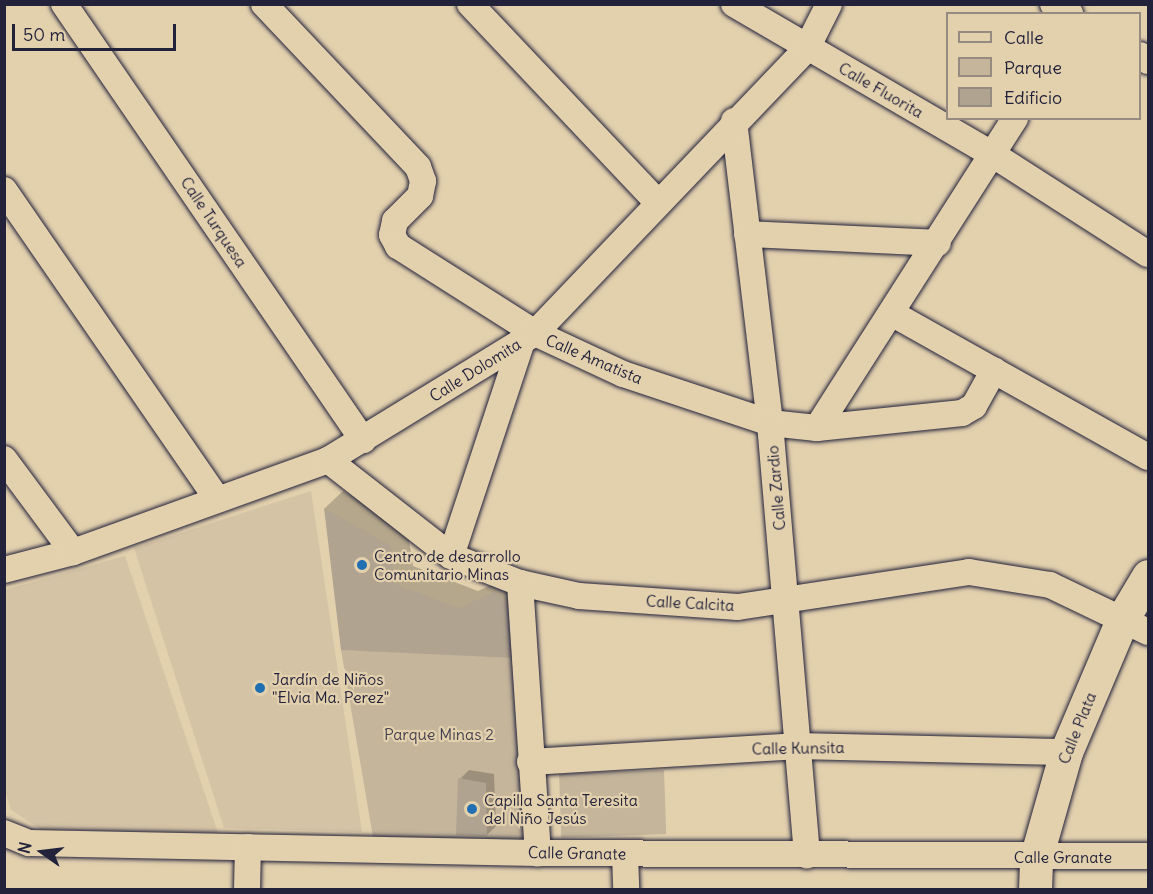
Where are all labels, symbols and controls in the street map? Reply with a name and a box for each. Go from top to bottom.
scale bar [15,12,178,50]
legend [946,12,1141,120]
text: 50 m [23,23,65,46]
text: Calle [1004,26,1044,49]
text: Parque [1004,56,1062,79]
street label: Calle Fluorita [835,58,927,122]
text: Edificio [1004,86,1062,109]
street label: Calle Turquesa [177,173,251,271]
street label: Calle Amatista [543,330,645,388]
street label: Calle Dolomita [426,334,524,406]
street label: Calle Zardio [763,445,789,531]
place label: Centro de desarrollo Comunitario Minas [374,546,521,584]
marker: Centro de desarrollo Comunitario Minas [355,558,369,572]
street label: Calle Calcita [645,591,735,615]
place label: Jardín de Niños "Elvia Ma. Perez" [272,669,389,707]
marker: Jardín de Niños "Elvia Ma. Perez" [253,681,267,695]
street label: Calle Plata [1054,689,1100,767]
park label: Parque Minas 2 [384,724,494,744]
street label: Calle Kunsita [751,738,845,758]
place label: Capilla Santa Teresita del Niño Jesús [484,790,638,828]
marker: Capilla Santa Teresita del Niño Jesús [465,802,479,816]
north arrow [12,822,72,882]
text: N [13,840,36,855]
street label: Calle Granate [528,843,626,863]
street label: Calle Granate [1014,847,1112,867]

